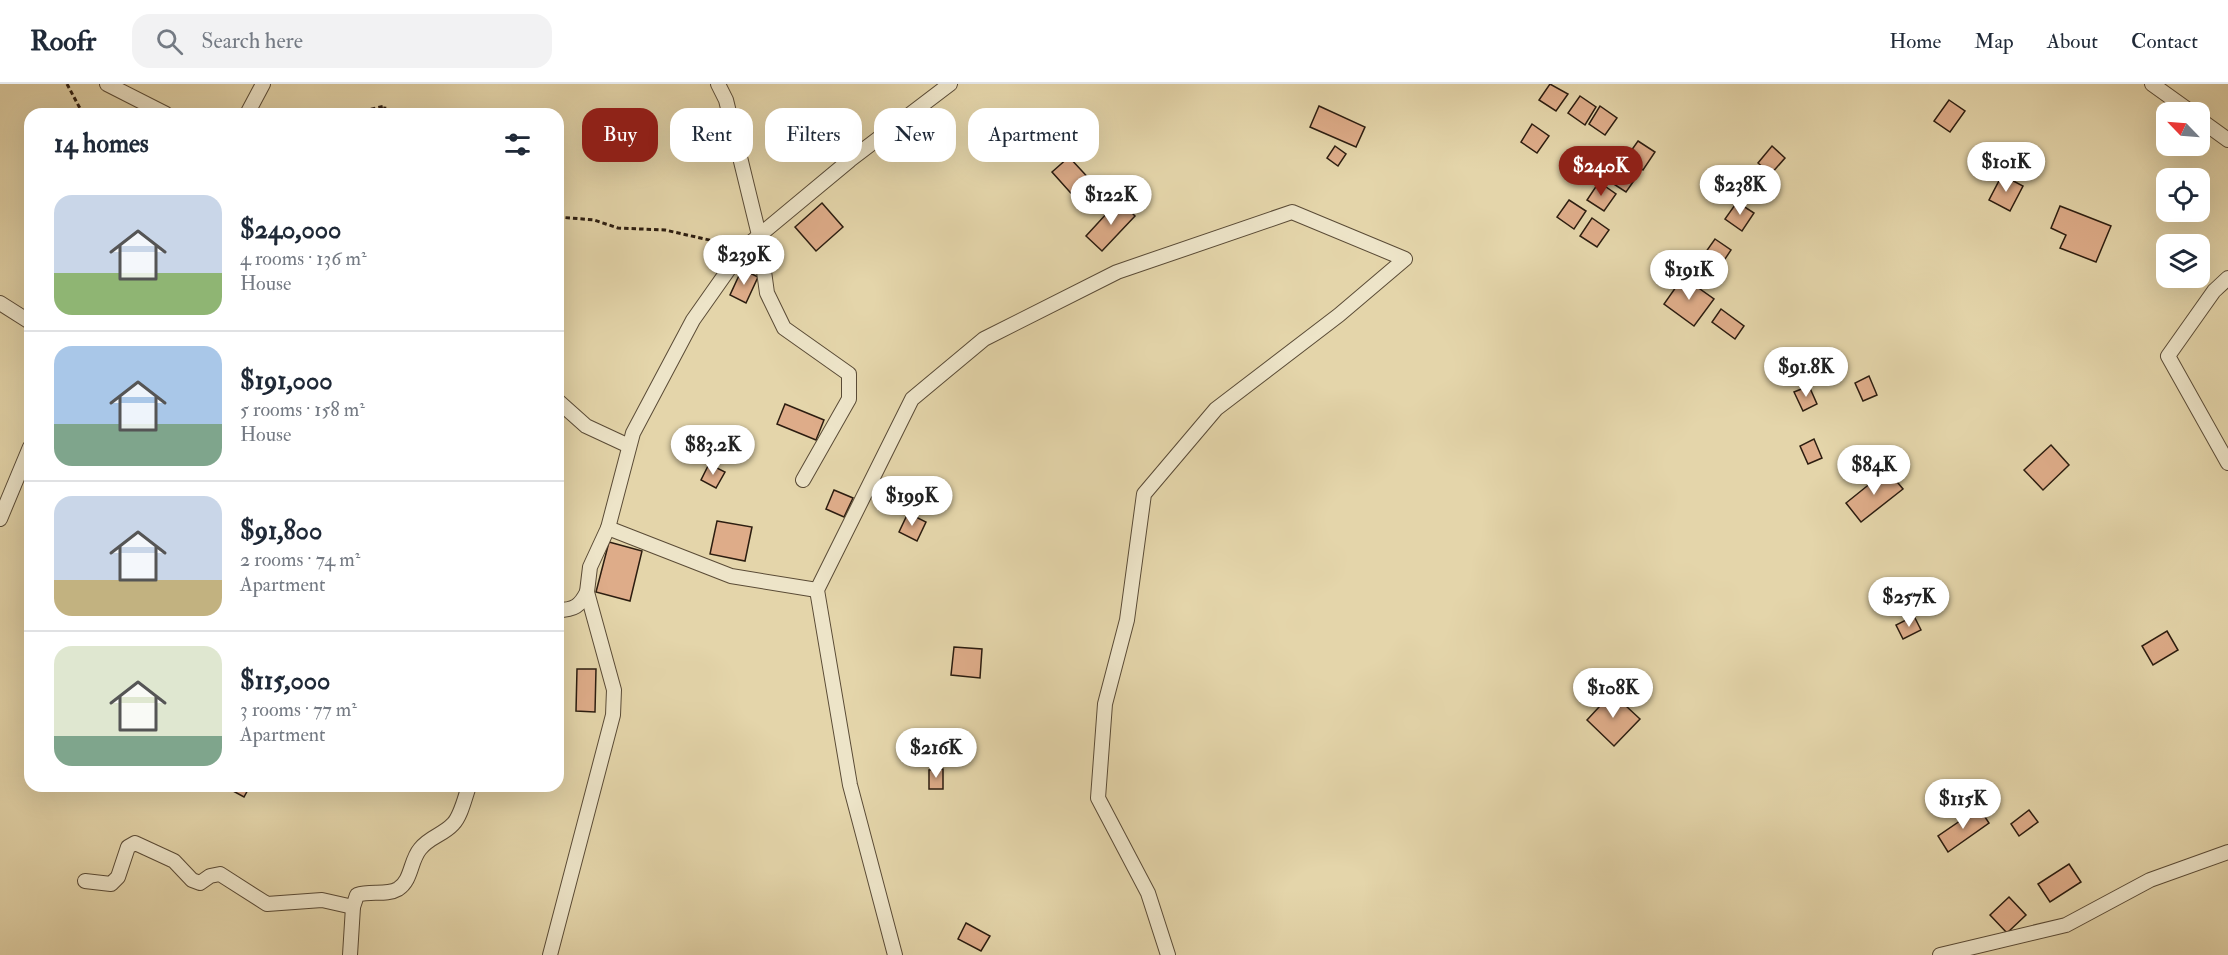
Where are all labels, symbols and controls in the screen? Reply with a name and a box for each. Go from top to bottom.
search box [132,14,552,68]
text: Roofr [30,24,96,59]
icon: search [153,25,186,58]
text: Search here [201,27,303,55]
text: Home [1889,28,1941,55]
text: Map [1974,28,2014,55]
text: About [2047,28,2098,55]
text: Contact [2131,28,2198,55]
north arrow [2156,102,2210,156]
map controls [2156,102,2210,288]
chip: Buy [582,108,658,162]
chip: Rent [670,108,753,162]
chip: Filters [765,108,862,162]
chip: New [874,108,956,162]
chip: Apartment [968,108,1099,162]
text: 14 homes [54,128,149,160]
icon: filters [501,128,534,161]
pin: $101K [1964,142,2048,193]
pin: $240K [1559,146,1643,197]
text: $101K [1981,149,2031,174]
text: $240K [1573,153,1629,178]
pin: $238K [1698,165,1782,216]
button: locate [2156,168,2210,222]
text: $238K [1714,172,1766,197]
pin: $122K [1069,175,1153,226]
text: $122K [1085,182,1137,207]
text: $240,000 [240,214,341,246]
icon: home [102,219,174,291]
button: layers [2156,234,2210,288]
pin: $239K [702,235,786,286]
text: $239K [717,242,771,267]
text: 4 rooms · 136 m² [240,246,367,271]
pin: $191K [1647,250,1731,301]
text: $191K [1664,257,1714,282]
text: House [240,271,291,296]
pin: $91.8K [1757,347,1855,398]
text: $91.8K [1778,354,1834,379]
text: $191,000 [240,365,333,397]
icon: home [102,370,174,442]
text: 5 rooms · 158 m² [240,397,365,422]
text: House [240,422,291,447]
pin: $83.2K [664,425,762,476]
text: $83.2K [685,432,741,457]
pin: $84K [1838,445,1910,496]
text: $84K [1851,452,1897,477]
pin: $199K [870,476,954,527]
text: $199K [886,483,938,508]
text: $91,800 [240,515,322,547]
icon: home [102,520,174,592]
text: 2 rooms · 74 m² [240,547,361,572]
text: Apartment [240,572,325,597]
pin: $257K [1867,577,1951,628]
text: $257K [1882,584,1936,609]
text: $115,000 [240,665,330,697]
pin: $108K [1571,668,1655,719]
icon: home [102,670,174,742]
text: $108K [1587,675,1639,700]
text: 3 rooms · 77 m² [240,697,357,722]
text: Apartment [240,722,325,747]
pin: $216K [894,728,978,779]
text: $216K [910,735,962,760]
pin: $115K [1921,779,2005,830]
text: $115K [1939,786,1987,811]

